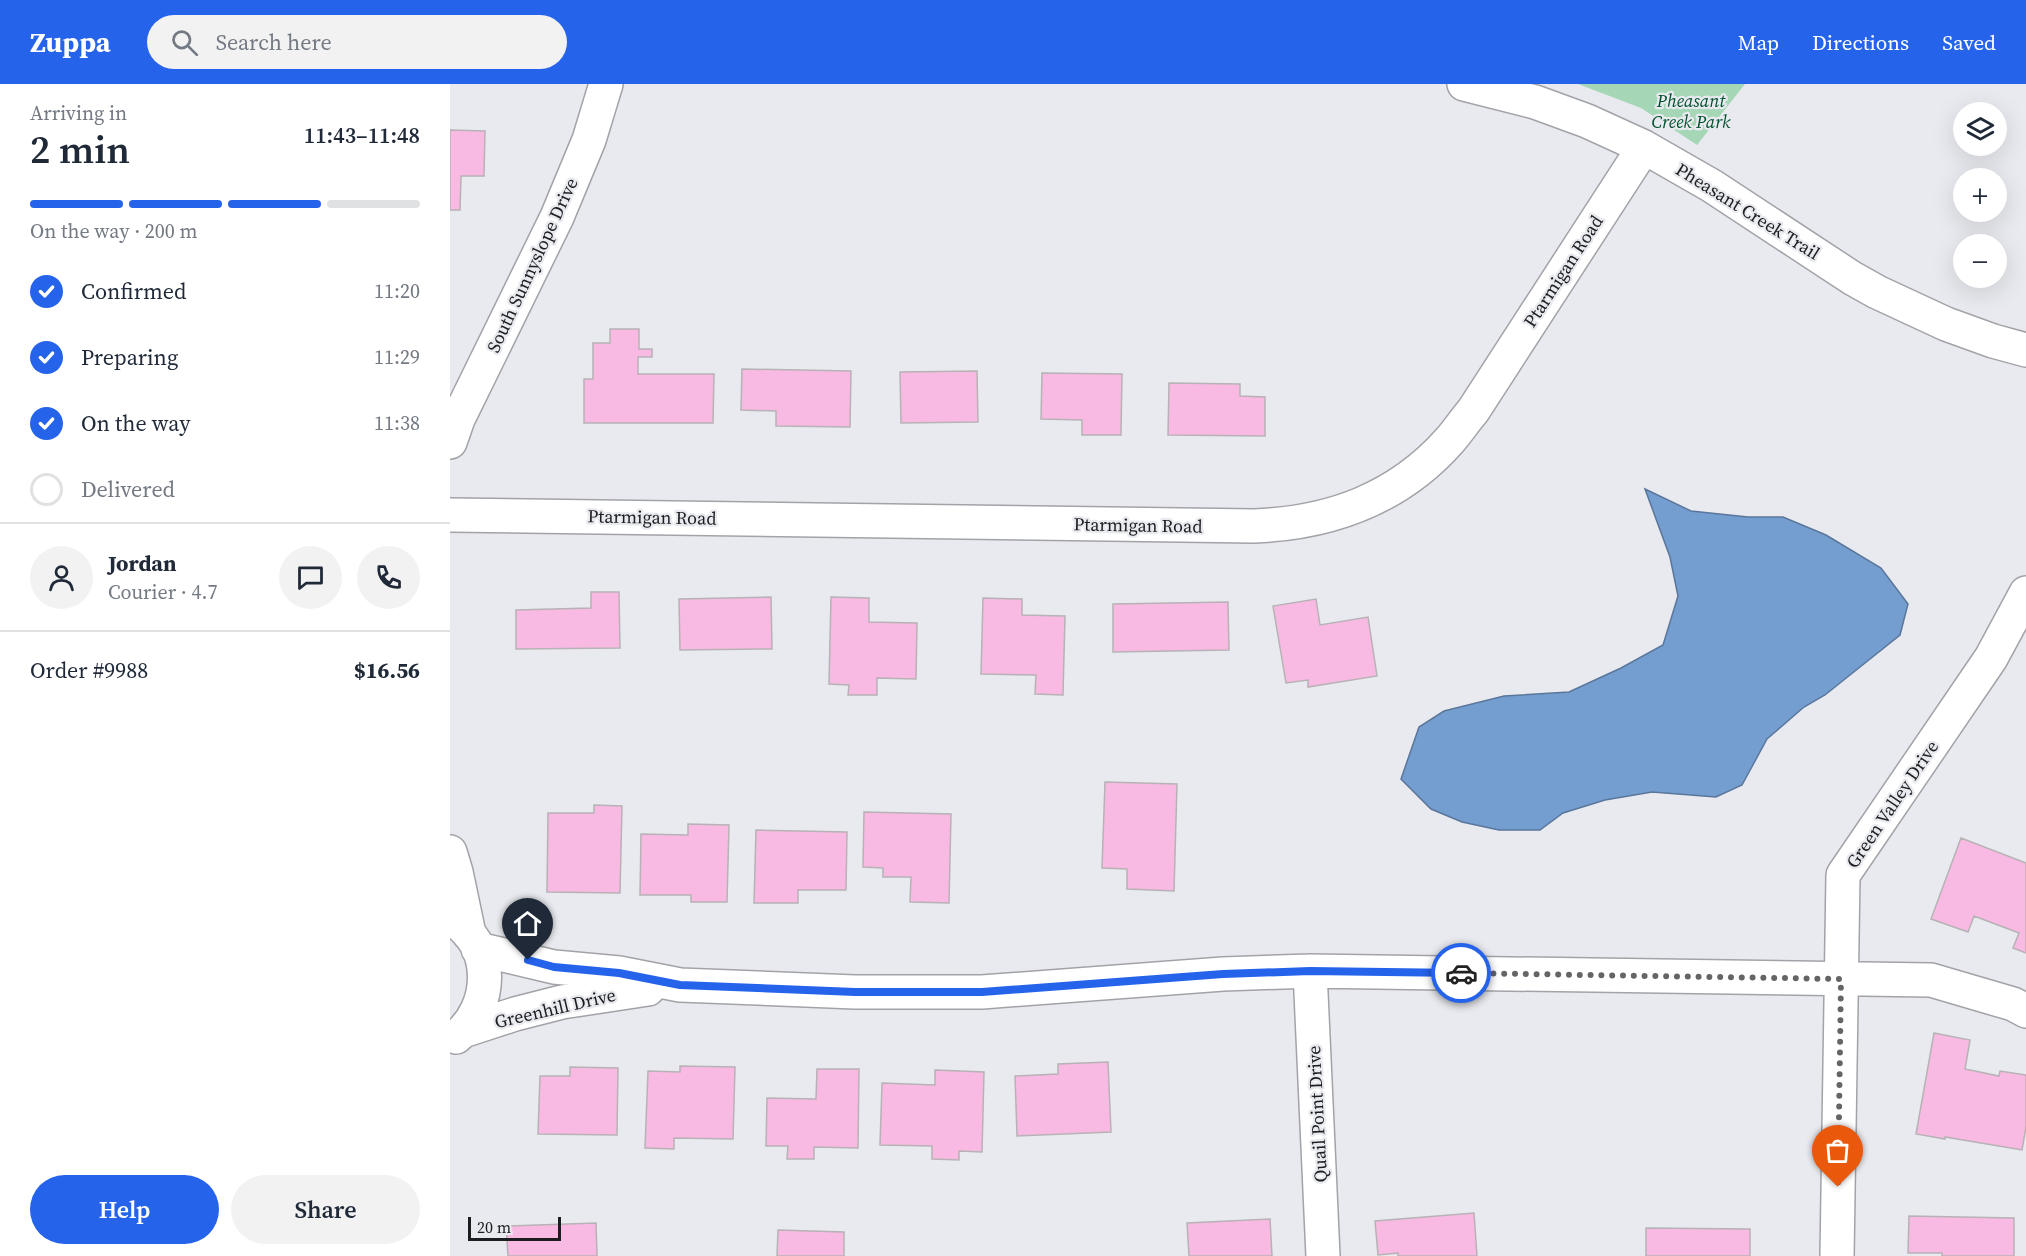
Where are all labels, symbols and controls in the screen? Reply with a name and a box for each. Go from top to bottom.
search box [147,15,567,69]
text: Zuppa [30,23,111,61]
icon: search [168,26,201,59]
text: Search here [216,27,332,57]
text: Map [1738,28,1779,57]
text: Directions [1812,28,1909,57]
text: Saved [1942,28,1996,57]
park label: Pheasant Creek Park [1651,88,1731,134]
text: Arriving in [30,99,127,127]
map controls [1953,102,2007,288]
button: layers [1953,102,2007,156]
text: 11:43–11:48 [304,120,420,150]
text: 2 min [30,123,130,176]
street label: Pheasant Creek Trail [1671,157,1825,265]
button: + [1953,168,2007,222]
street label: South Sunnyslope Drive [481,174,583,356]
street label: Ptarmigan Road [1517,210,1609,332]
text: On the way · 200 m [30,217,197,245]
button: − [1953,234,2007,288]
icon: check [30,275,63,308]
text: Confirmed [81,276,186,306]
text: 11:20 [374,277,420,305]
icon: check [30,341,63,374]
text: Preparing [81,342,178,372]
text: 11:29 [374,343,420,371]
icon: check [30,407,63,440]
text: On the way [81,408,190,438]
text: 11:38 [374,409,420,437]
text: Delivered [81,474,175,504]
street label: Ptarmigan Road [587,503,717,531]
street label: Ptarmigan Road [1073,511,1203,539]
button: person [30,546,93,609]
button: chat [279,546,342,609]
button: phone [357,546,420,609]
text: Jordan [108,548,176,578]
text: Courier · 4.7 [108,578,217,606]
text: Order #9988 [30,655,148,685]
text: $16.56 [354,655,420,685]
street label: Green Valley Drive [1840,735,1944,873]
pin [502,898,553,960]
icon: home [511,907,544,940]
courier [1431,943,1491,1003]
icon: car [1445,957,1478,990]
street label: Greenhill Drive [492,982,618,1034]
street label: Quail Point Drive [1301,1045,1333,1183]
pin [1812,1125,1863,1187]
icon: bag [1821,1134,1854,1167]
button: Help [30,1175,219,1244]
button: Share [231,1175,420,1244]
scale bar [468,1214,561,1242]
text: 20 m [477,1216,511,1238]

